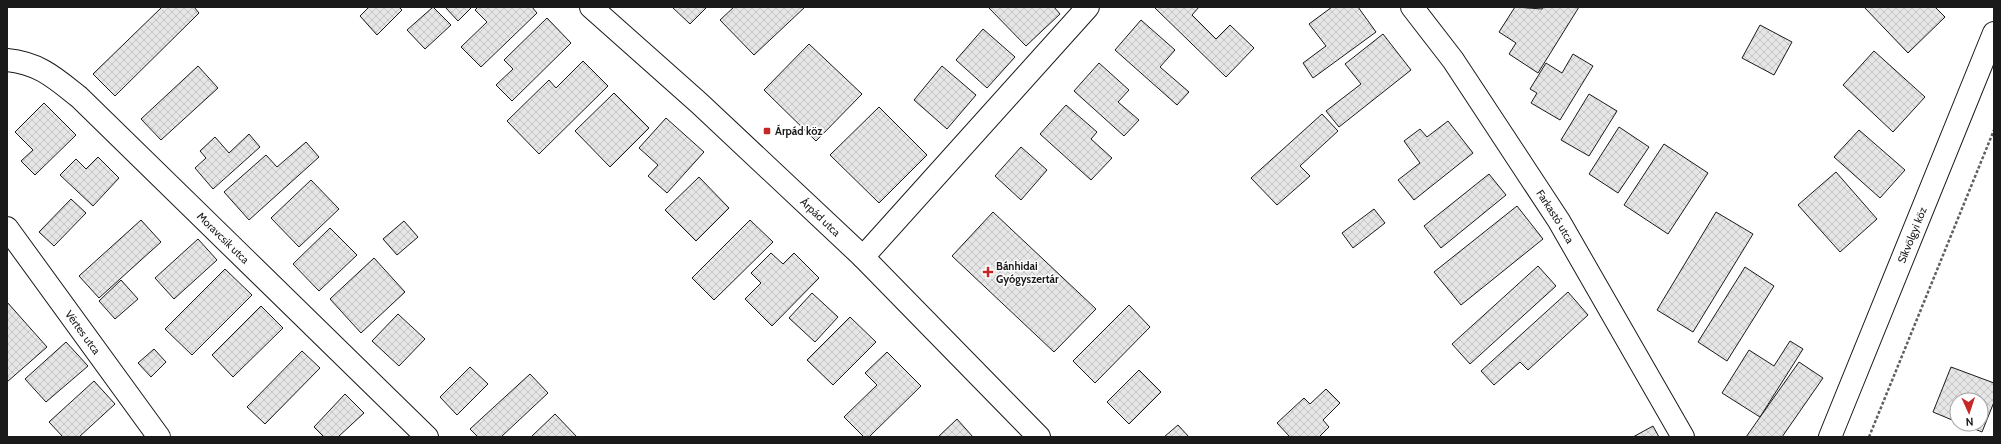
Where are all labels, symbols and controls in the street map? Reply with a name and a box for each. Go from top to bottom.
place label: Árpád köz [775,124,823,138]
marker: Árpád köz [762,126,772,136]
street label: Farkastó utca [1533,187,1578,246]
street label: Árpád utca [797,195,844,240]
street label: Síkvölgyi köz [1894,205,1930,265]
street label: Moravcsik utca [194,209,253,267]
place label: Bánhidai Gyógyszertár [996,259,1059,286]
marker: Bánhidai Gyógyszertár [983,267,993,277]
street label: Vértes utca [62,307,104,358]
north arrow [1949,392,1989,432]
text: N [1965,415,1974,429]

